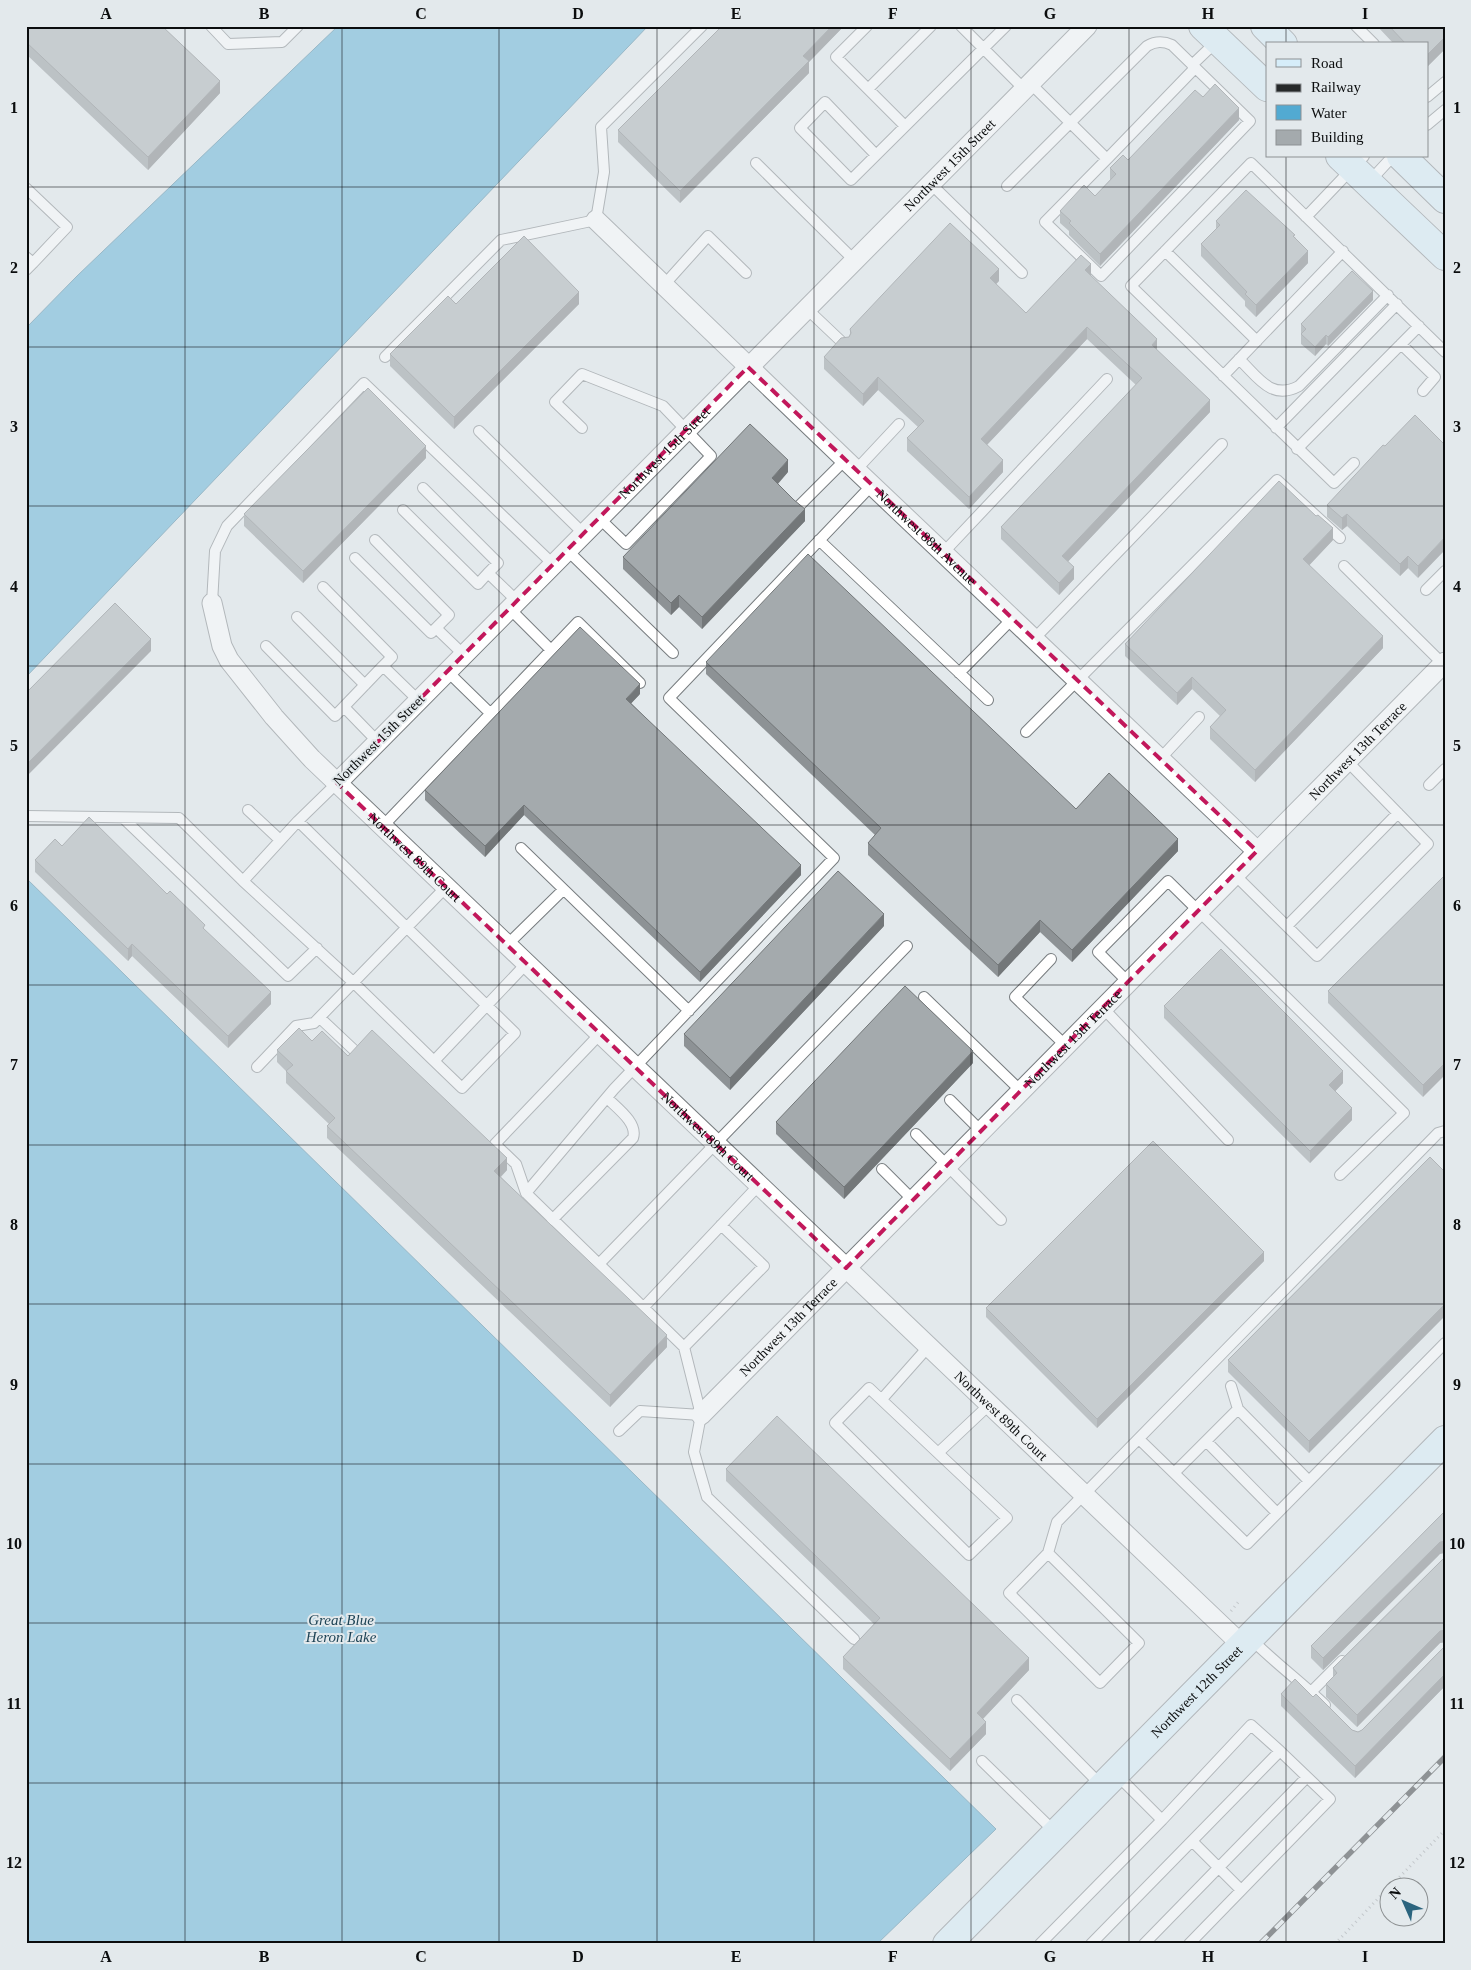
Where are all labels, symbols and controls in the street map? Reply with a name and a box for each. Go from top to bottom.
text: A [100,5,112,22]
text: B [259,5,270,22]
text: C [415,5,427,22]
text: D [572,5,584,22]
text: E [731,5,741,22]
text: F [888,5,898,22]
text: G [1044,5,1057,22]
text: H [1202,5,1215,22]
text: I [1362,5,1368,22]
legend [1266,42,1428,158]
text: Road [1311,55,1343,71]
text: Railway [1311,79,1361,95]
text: 1 [10,99,18,116]
text: 1 [1453,99,1461,116]
text: Water [1311,105,1346,121]
street label: Northwest 15th Street [901,116,998,214]
text: Building [1311,129,1364,145]
text: 2 [10,259,18,276]
text: 2 [1453,259,1461,276]
street label: Northwest 15th Street [616,404,713,502]
text: 3 [10,418,18,435]
text: 3 [1453,418,1461,435]
street label: Northwest 88th Avenue [874,486,980,588]
text: 4 [10,578,18,595]
text: 4 [1453,578,1461,595]
street label: Northwest 15th Street [330,691,428,789]
street label: Northwest 13th Terrace [1306,698,1409,803]
text: 5 [10,737,18,754]
text: 5 [1453,737,1461,754]
street label: Northwest 89th Court [365,809,464,905]
text: 6 [10,897,18,914]
text: 6 [1453,897,1461,914]
street label: Northwest 13th Terrace [1021,987,1124,1091]
text: 7 [10,1056,18,1073]
text: 7 [1453,1056,1461,1073]
street label: Northwest 89th Court [659,1089,757,1184]
text: 8 [10,1216,18,1233]
text: 8 [1453,1216,1461,1233]
street label: Northwest 13th Terrace [736,1275,840,1379]
street label: Northwest 89th Court [952,1368,1051,1463]
text: 9 [10,1376,18,1393]
text: 9 [1453,1376,1461,1393]
text: 10 [6,1535,22,1552]
text: 10 [1449,1535,1465,1552]
water label: Great Blue Heron Lake [305,1612,377,1645]
street label: Northwest 12th Street [1148,1642,1245,1740]
text: 11 [6,1695,22,1712]
text: 11 [1449,1695,1465,1712]
text: 12 [6,1854,22,1871]
text: 12 [1449,1854,1465,1871]
north arrow [1378,1878,1428,1928]
text: N [1386,1884,1404,1902]
text: A [100,1948,112,1965]
text: B [259,1948,270,1965]
text: C [415,1948,427,1965]
text: D [572,1948,584,1965]
text: E [731,1948,741,1965]
text: F [888,1948,898,1965]
text: G [1044,1948,1057,1965]
text: H [1202,1948,1215,1965]
text: I [1362,1948,1368,1965]

